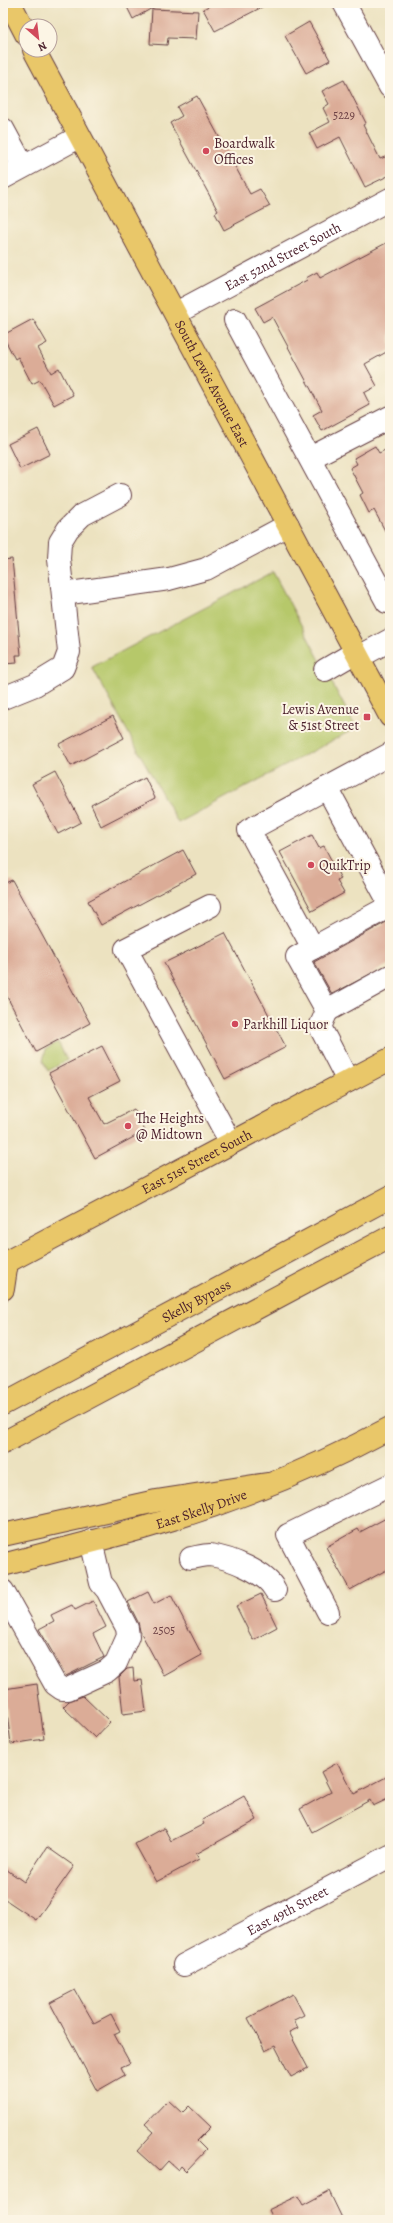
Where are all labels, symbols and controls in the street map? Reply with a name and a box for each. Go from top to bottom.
north arrow [18,18,58,58]
text: N [35,38,50,55]
house number: 5229 [333,107,355,123]
place label: Boardwalk Offices [214,134,275,169]
marker: Boardwalk Offices [201,146,211,156]
street label: East 52nd Street South [221,217,345,295]
street label: South Lewis Avenue East [170,316,254,451]
place label: Lewis Avenue & 51st Street [282,700,359,735]
marker: Lewis Avenue & 51st Street [362,712,372,722]
place label: QuikTrip [319,856,371,875]
marker: QuikTrip [306,860,316,870]
place label: Parkhill Liquor [243,1015,329,1034]
marker: Parkhill Liquor [230,1019,240,1029]
place label: The Heights @ Midtown [136,1109,204,1144]
marker: The Heights @ Midtown [123,1121,133,1131]
street label: East 51st Street South [138,1124,256,1199]
street label: Skelly Bypass [158,1274,234,1327]
street label: East Skelly Drive [153,1485,249,1533]
house number: 2505 [153,1622,175,1638]
street label: East 49th Street [243,1881,332,1940]

